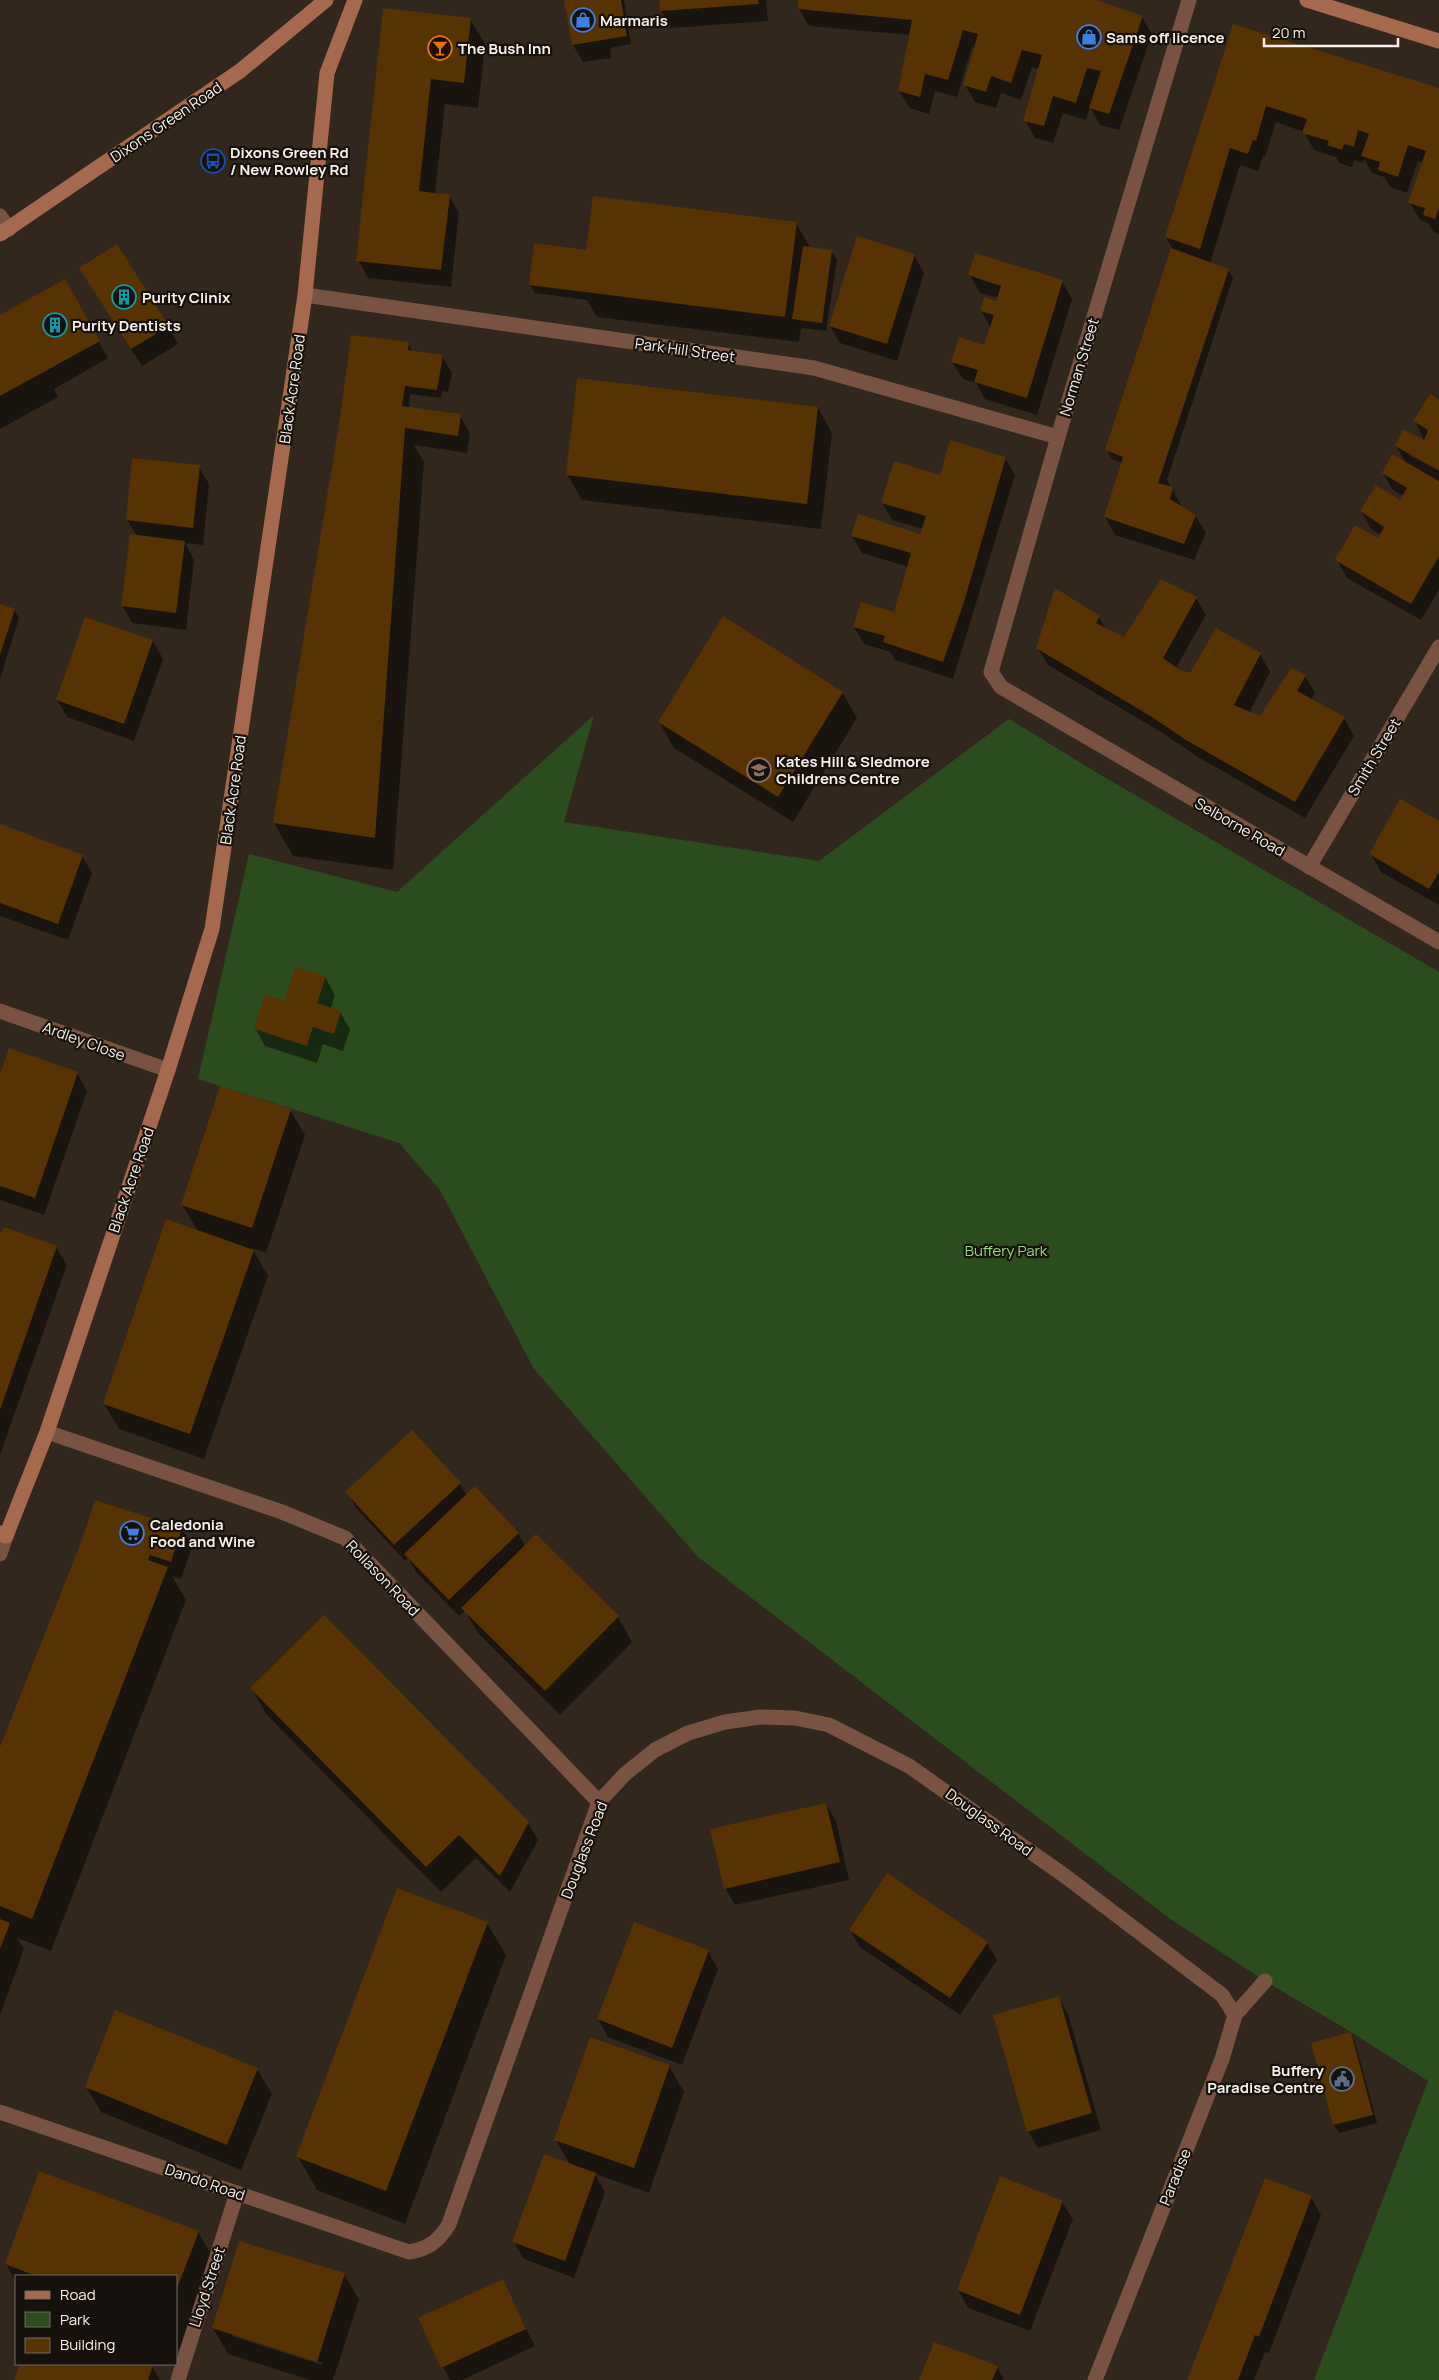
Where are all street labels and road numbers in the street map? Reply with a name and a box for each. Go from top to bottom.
street label: Dixons Green Road [106,77,226,167]
street label: Norman Street [1054,315,1104,419]
street label: Black Acre Road [274,333,310,445]
street label: Park Hill Street [634,333,736,367]
street label: Smith Street [1342,714,1406,800]
street label: Black Acre Road [215,734,251,846]
street label: Selborne Road [1191,793,1289,861]
street label: Ardley Close [40,1016,128,1066]
street label: Black Acre Road [103,1125,159,1235]
street label: Rollason Road [341,1536,425,1620]
street label: Douglass Road [941,1783,1037,1861]
street label: Douglass Road [556,1798,612,1902]
street label: Paradise [1154,2145,1196,2209]
street label: Dando Road [162,2158,248,2206]
street label: Lloyd Street [184,2244,230,2330]

